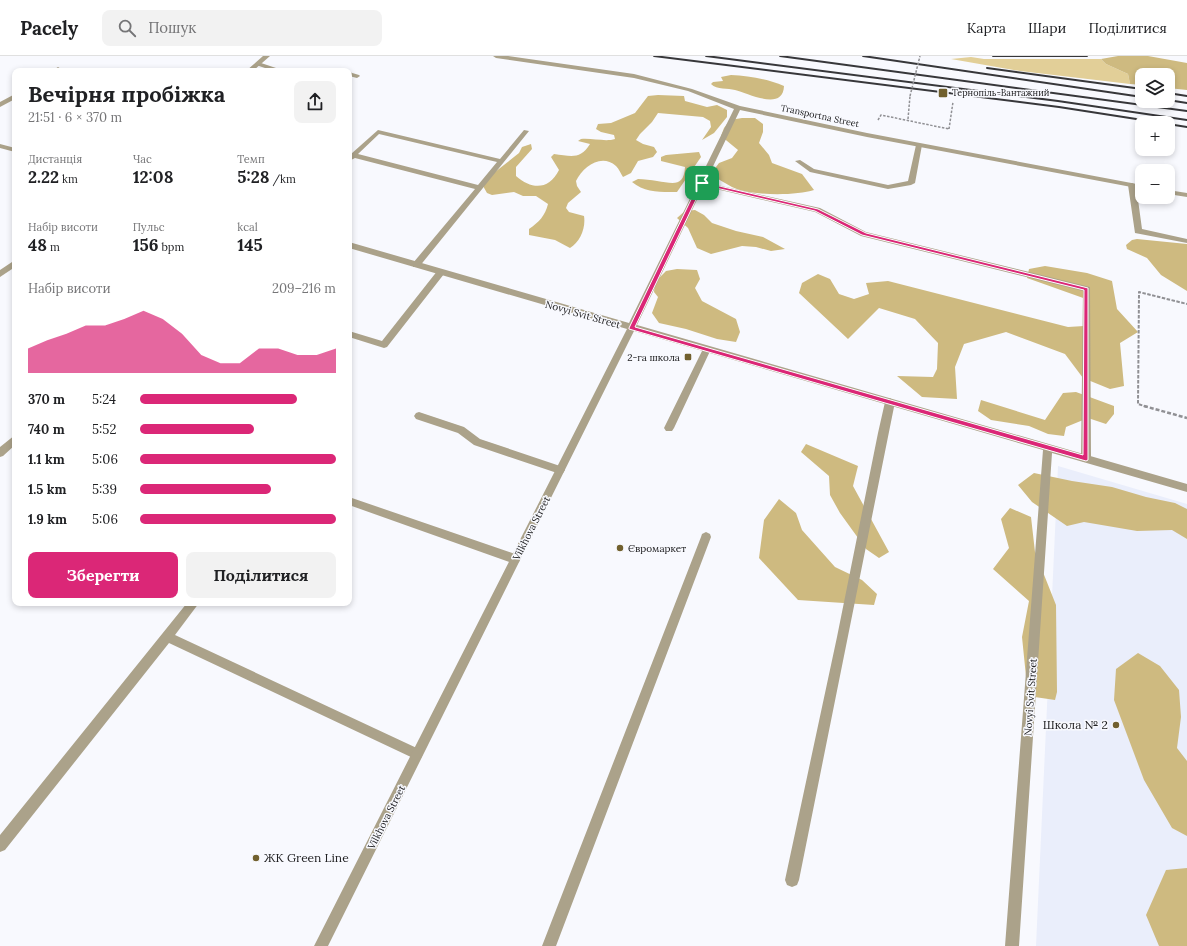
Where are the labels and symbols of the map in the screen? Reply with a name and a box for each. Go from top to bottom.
marker: Тернопіль-Вантажний [937,87,949,99]
place label: Тернопіль-Вантажний [952,87,1050,98]
street label: Transportna Street [780,102,861,129]
pin [685,166,719,200]
street label: Novyi Svit Street [544,298,622,331]
place label: 2-га школа [627,351,680,364]
marker: 2-га школа [683,352,693,362]
street label: Vilkhova Street [509,494,553,563]
place label: Євромаркет [628,542,686,555]
marker: Євромаркет [615,543,625,553]
street label: Novyi Svit Street [1021,658,1040,736]
place label: Школа № 2 [1043,717,1108,732]
marker: Школа № 2 [1111,720,1121,730]
street label: Vilkhova Street [364,783,408,852]
place label: ЖК Green Line [264,850,349,865]
marker: ЖК Green Line [251,853,261,863]

